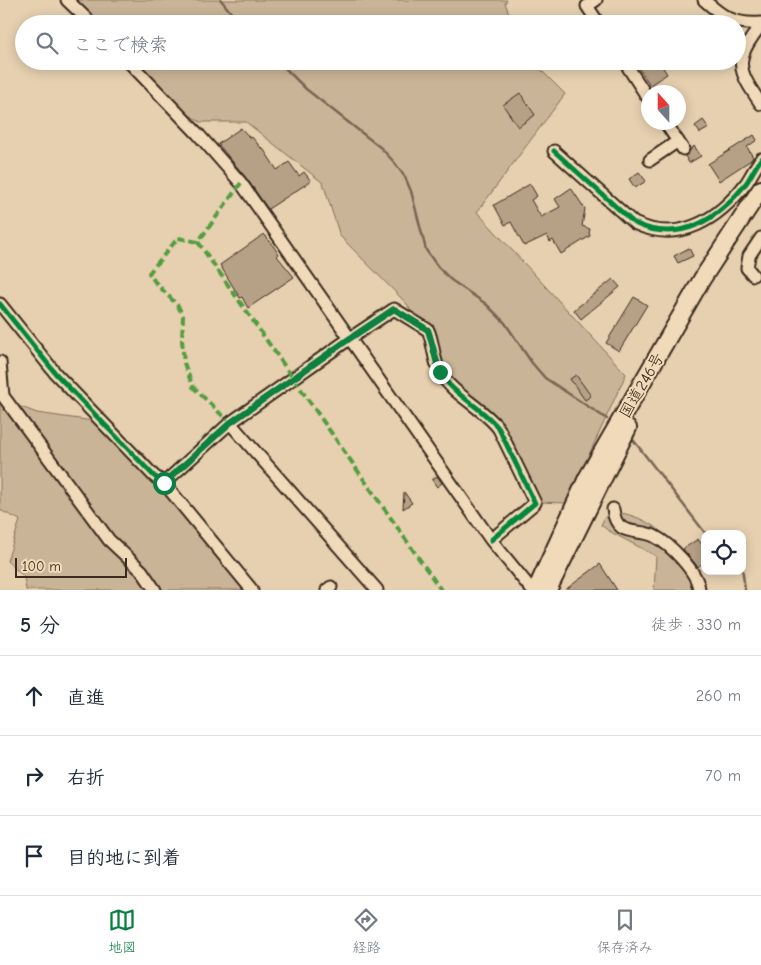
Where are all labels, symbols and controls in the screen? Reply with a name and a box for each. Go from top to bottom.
search box [15,15,746,70]
icon: search [33,29,61,57]
text: ここで検索 [73,34,168,56]
north arrow [641,85,686,130]
street label: 国道246号 [616,350,668,421]
route end [429,361,452,384]
route start [153,472,176,495]
map controls [701,530,746,575]
button: locate [701,530,746,575]
scale bar [15,555,128,578]
text: 100 m [22,558,61,575]
text: 5 分 [20,613,60,637]
text: 徒歩 · 330 m [651,616,741,634]
icon: ahead [20,682,48,710]
text: 直進 [67,687,105,709]
text: 260 m [696,687,741,705]
icon: right [20,762,48,790]
text: 右折 [67,767,105,789]
text: 70 m [705,767,741,785]
icon: arrive [20,842,48,870]
text: 目的地に到着 [67,847,181,869]
tab: 地図 [108,906,136,956]
tab: 経路 [352,906,380,956]
tab: 保存済み [597,906,653,956]

